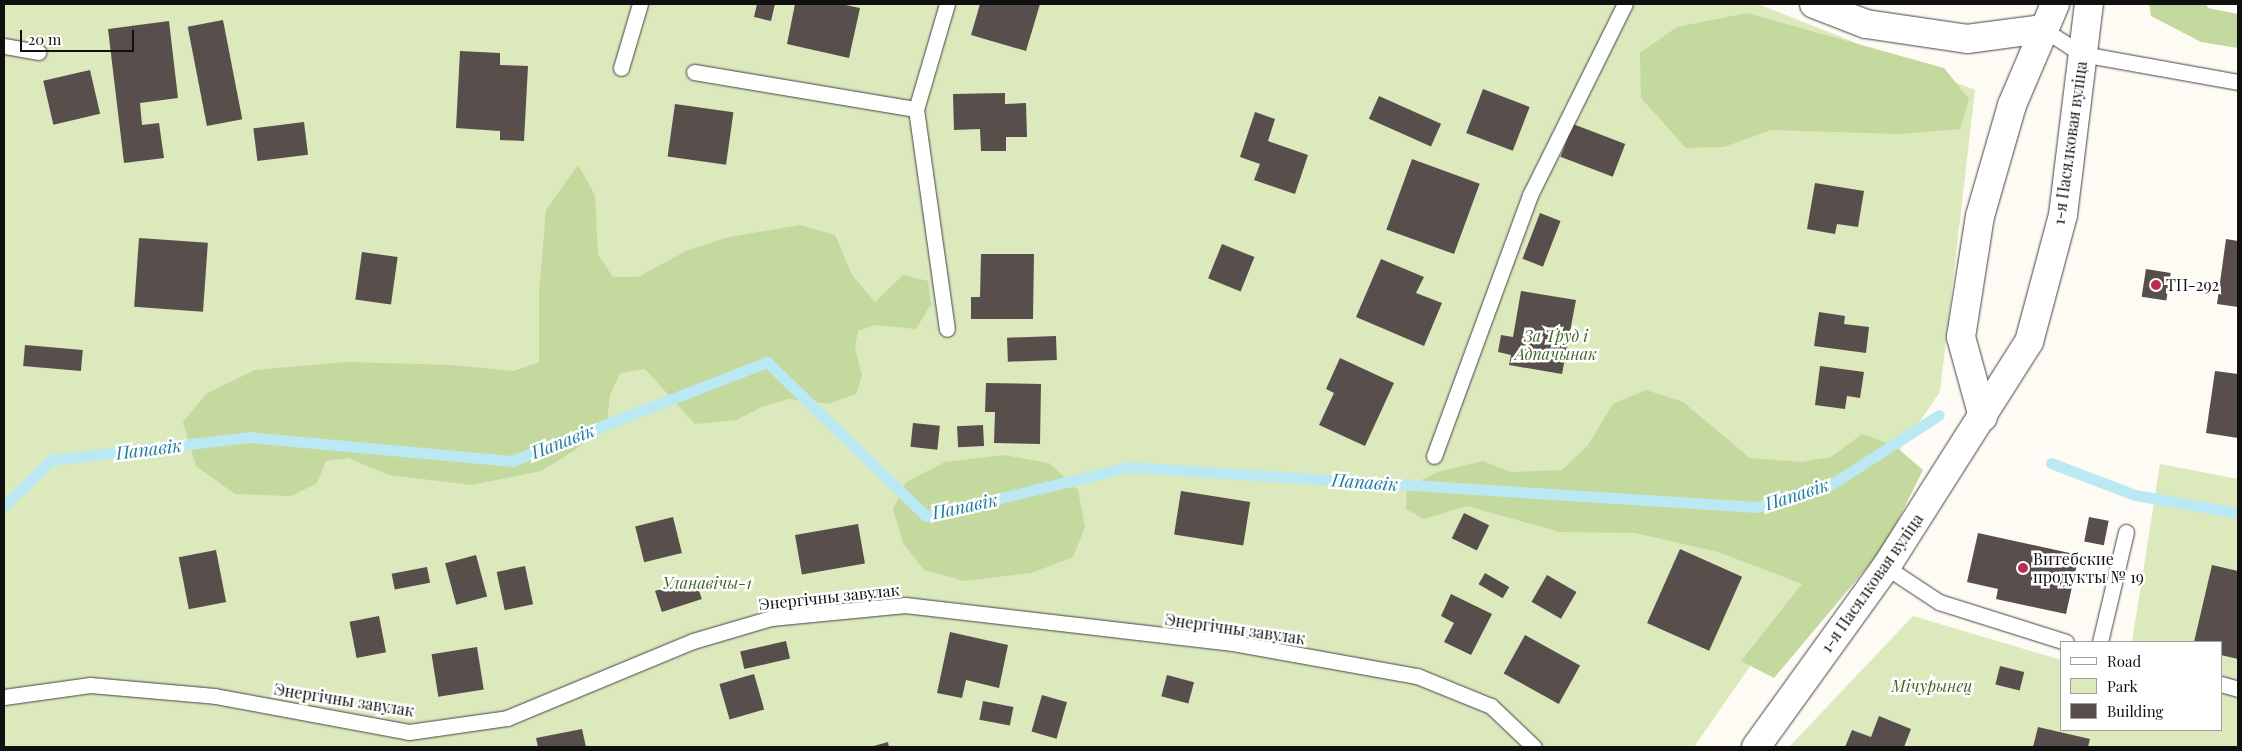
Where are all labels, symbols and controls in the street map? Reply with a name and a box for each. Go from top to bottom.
scale bar [22,20,136,52]
text: 20 m [28,29,61,49]
street label: 1-я Пасялковая вуліца [2049,60,2091,226]
place label: ТП-292 [2166,275,2219,295]
marker: ТП-292 [2150,279,2162,291]
park label: За Труд і Адпачынак [1515,326,1597,364]
water label: Папавік [528,419,598,463]
water label: Папавік [115,434,183,464]
water label: Папавік [1331,469,1399,495]
water label: Папавік [1762,473,1832,515]
water label: Папавік [930,489,1000,523]
street label: 1-я Пасялковая вуліца [1817,510,1927,656]
place label: Витебские продукты № 19 [2033,549,2144,587]
marker: Витебские продукты № 19 [2017,562,2029,574]
park label: Уланавічы-1 [662,573,752,593]
street label: Энергічны завулак [758,580,900,614]
street label: Энергічны завулак [1164,610,1306,648]
legend [2060,641,2222,731]
text: Road [2107,651,2141,671]
park label: Мічурынец [1892,676,1972,696]
text: Park [2107,676,2138,696]
street label: Энергічны завулак [273,679,415,721]
text: Building [2107,701,2163,721]

